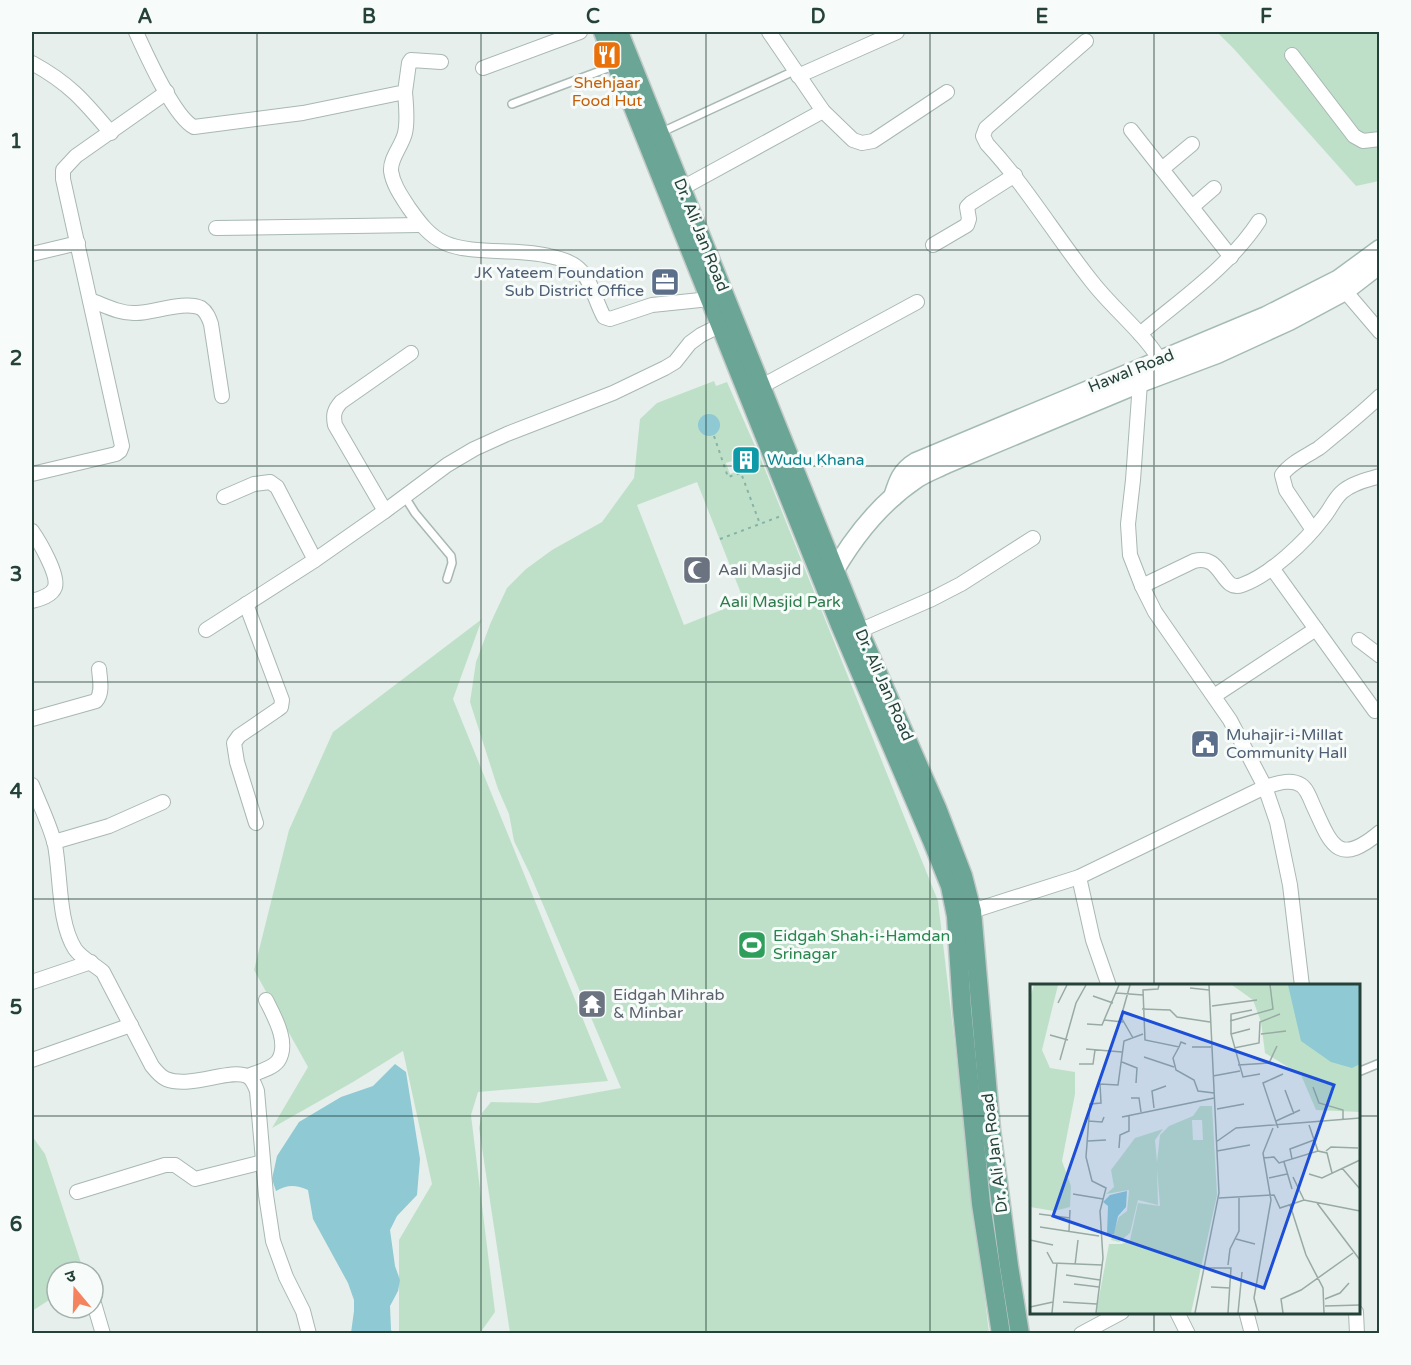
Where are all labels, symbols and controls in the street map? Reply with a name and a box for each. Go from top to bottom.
text: A [138,5,153,29]
text: B [362,5,376,29]
text: C [586,5,600,29]
text: D [810,5,826,29]
text: E [1036,5,1049,29]
text: F [1260,5,1272,29]
restaurant icon: Shehjaar Food Hut [591,39,623,71]
place label: Shehjaar Food Hut [572,73,642,111]
text: 1 [10,130,22,154]
street label: Dr. Ali Jan Road [669,175,733,295]
place label: JK Yateem Foundation Sub District Office [474,263,644,301]
office icon: JK Yateem Foundation Sub District Office [649,266,681,298]
street label: Hawal Road [1085,345,1177,397]
text: 2 [10,347,22,371]
building icon: Wudu Khana [730,444,762,476]
place label: Wudu Khana [767,450,864,470]
mosque icon: Aali Masjid [681,554,713,586]
place label: Aali Masjid [718,560,801,580]
text: 3 [10,563,22,587]
park label: Aali Masjid Park [719,592,841,612]
street label: Dr. Ali Jan Road [850,626,918,744]
place label: Muhajir-i-Millat Community Hall [1226,725,1347,763]
public building icon: Muhajir-i-Millat Community Hall [1189,728,1221,760]
text: 4 [10,780,23,804]
place label: Eidgah Shah-i-Hamdan Srinagar [773,926,950,964]
sports icon: Eidgah Shah-i-Hamdan Srinagar [736,929,768,961]
inset map [1030,984,1360,1314]
place label: Eidgah Mihrab & Minbar [613,985,725,1023]
temple icon: Eidgah Mihrab & Minbar [576,988,608,1020]
text: 5 [10,996,22,1020]
street label: Dr. Ali Jan Road [978,1092,1012,1214]
text: 6 [10,1213,22,1237]
north arrow [45,1260,105,1320]
text: उ [63,1266,79,1288]

